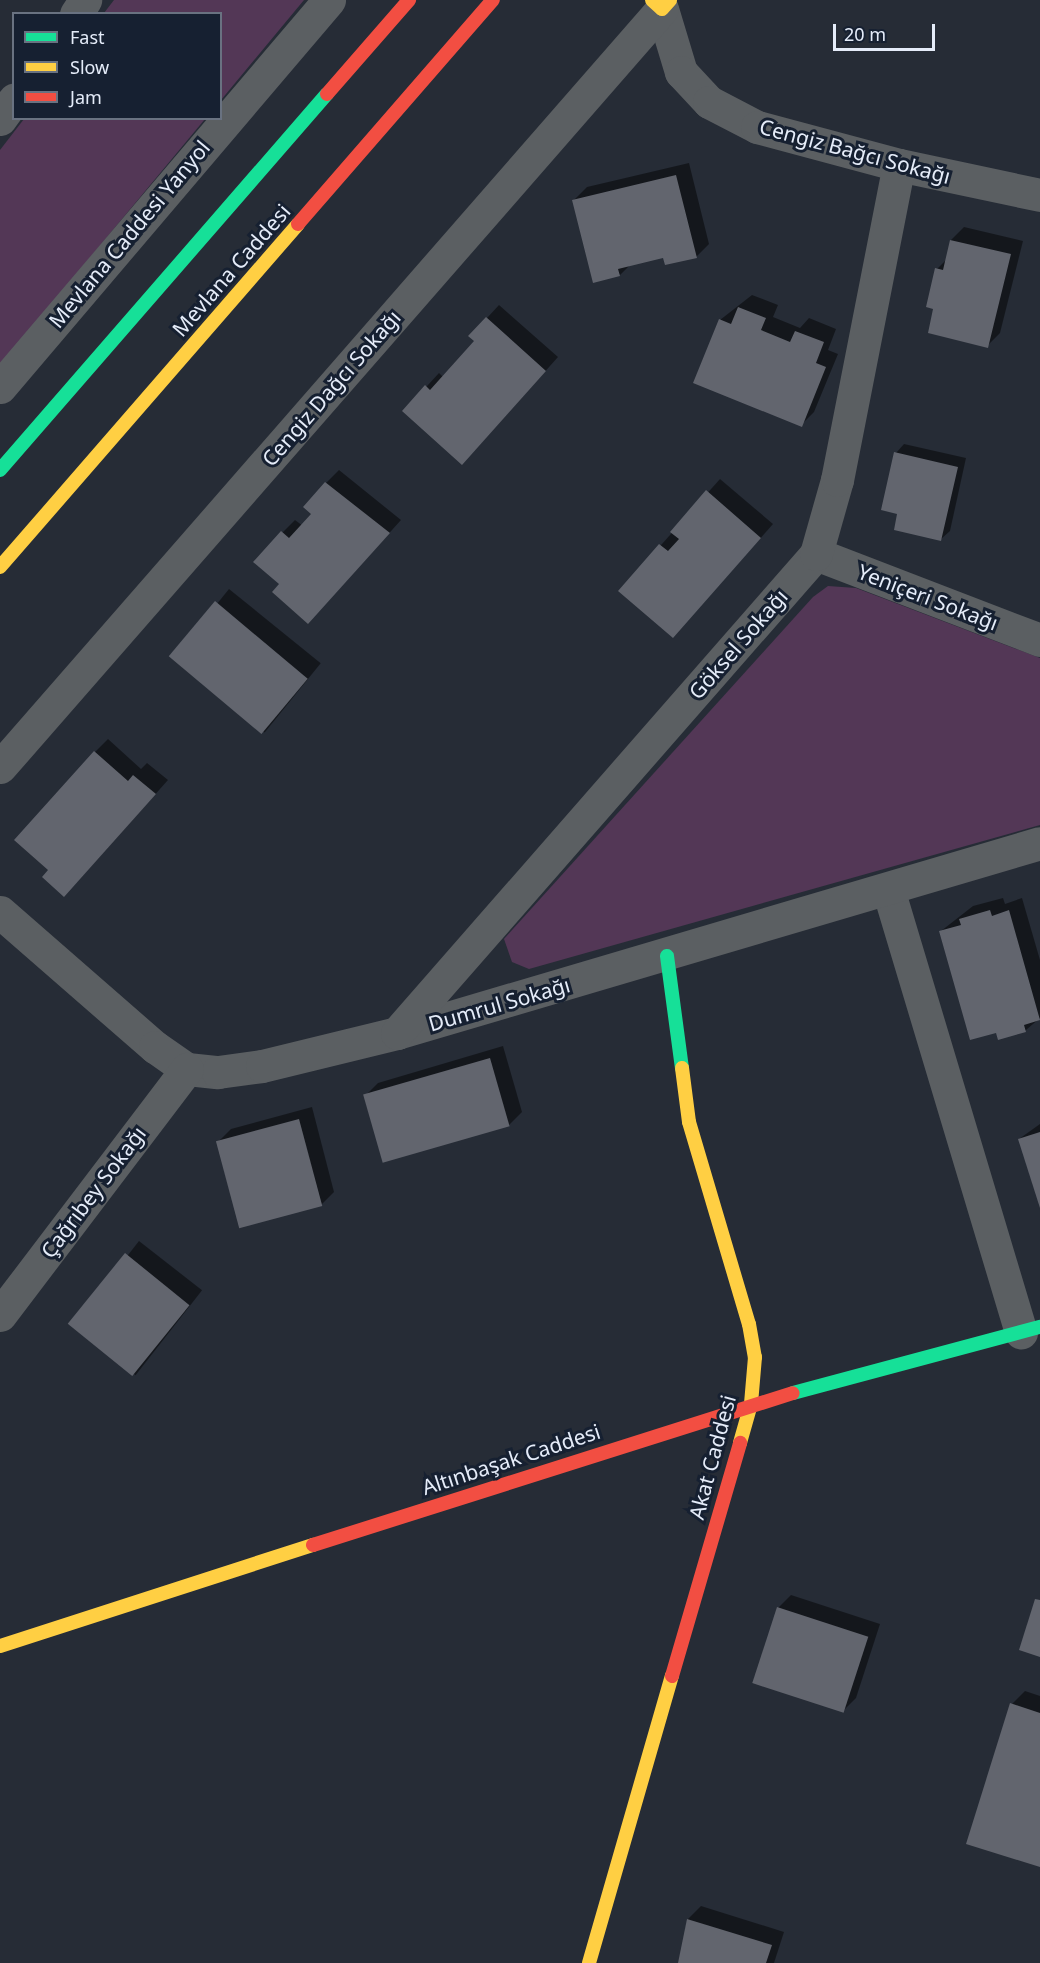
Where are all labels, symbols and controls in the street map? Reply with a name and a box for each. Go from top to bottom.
legend [12,12,222,120]
scale bar [836,12,938,50]
text: 20 m [844,22,886,46]
text: Fast [70,25,105,49]
text: Slow [70,55,109,79]
text: Jam [70,85,102,109]
street label: Cengiz Bağcı Sokağı [757,113,953,189]
street label: Mevlana Caddesi Yanyol [43,135,215,333]
street label: Mevlana Caddesi [167,199,295,341]
street label: Cengiz Dağcı Sokağı [256,305,406,471]
street label: Yeniçeri Sokağı [854,559,1002,635]
street label: Göksel Sokağı [683,584,793,704]
street label: Dumrul Sokağı [425,972,573,1036]
street label: Çağrıbey Sokağı [35,1121,151,1263]
street label: Akat Caddesi [683,1392,741,1522]
street label: Altınbaşak Caddesi [419,1418,603,1500]

